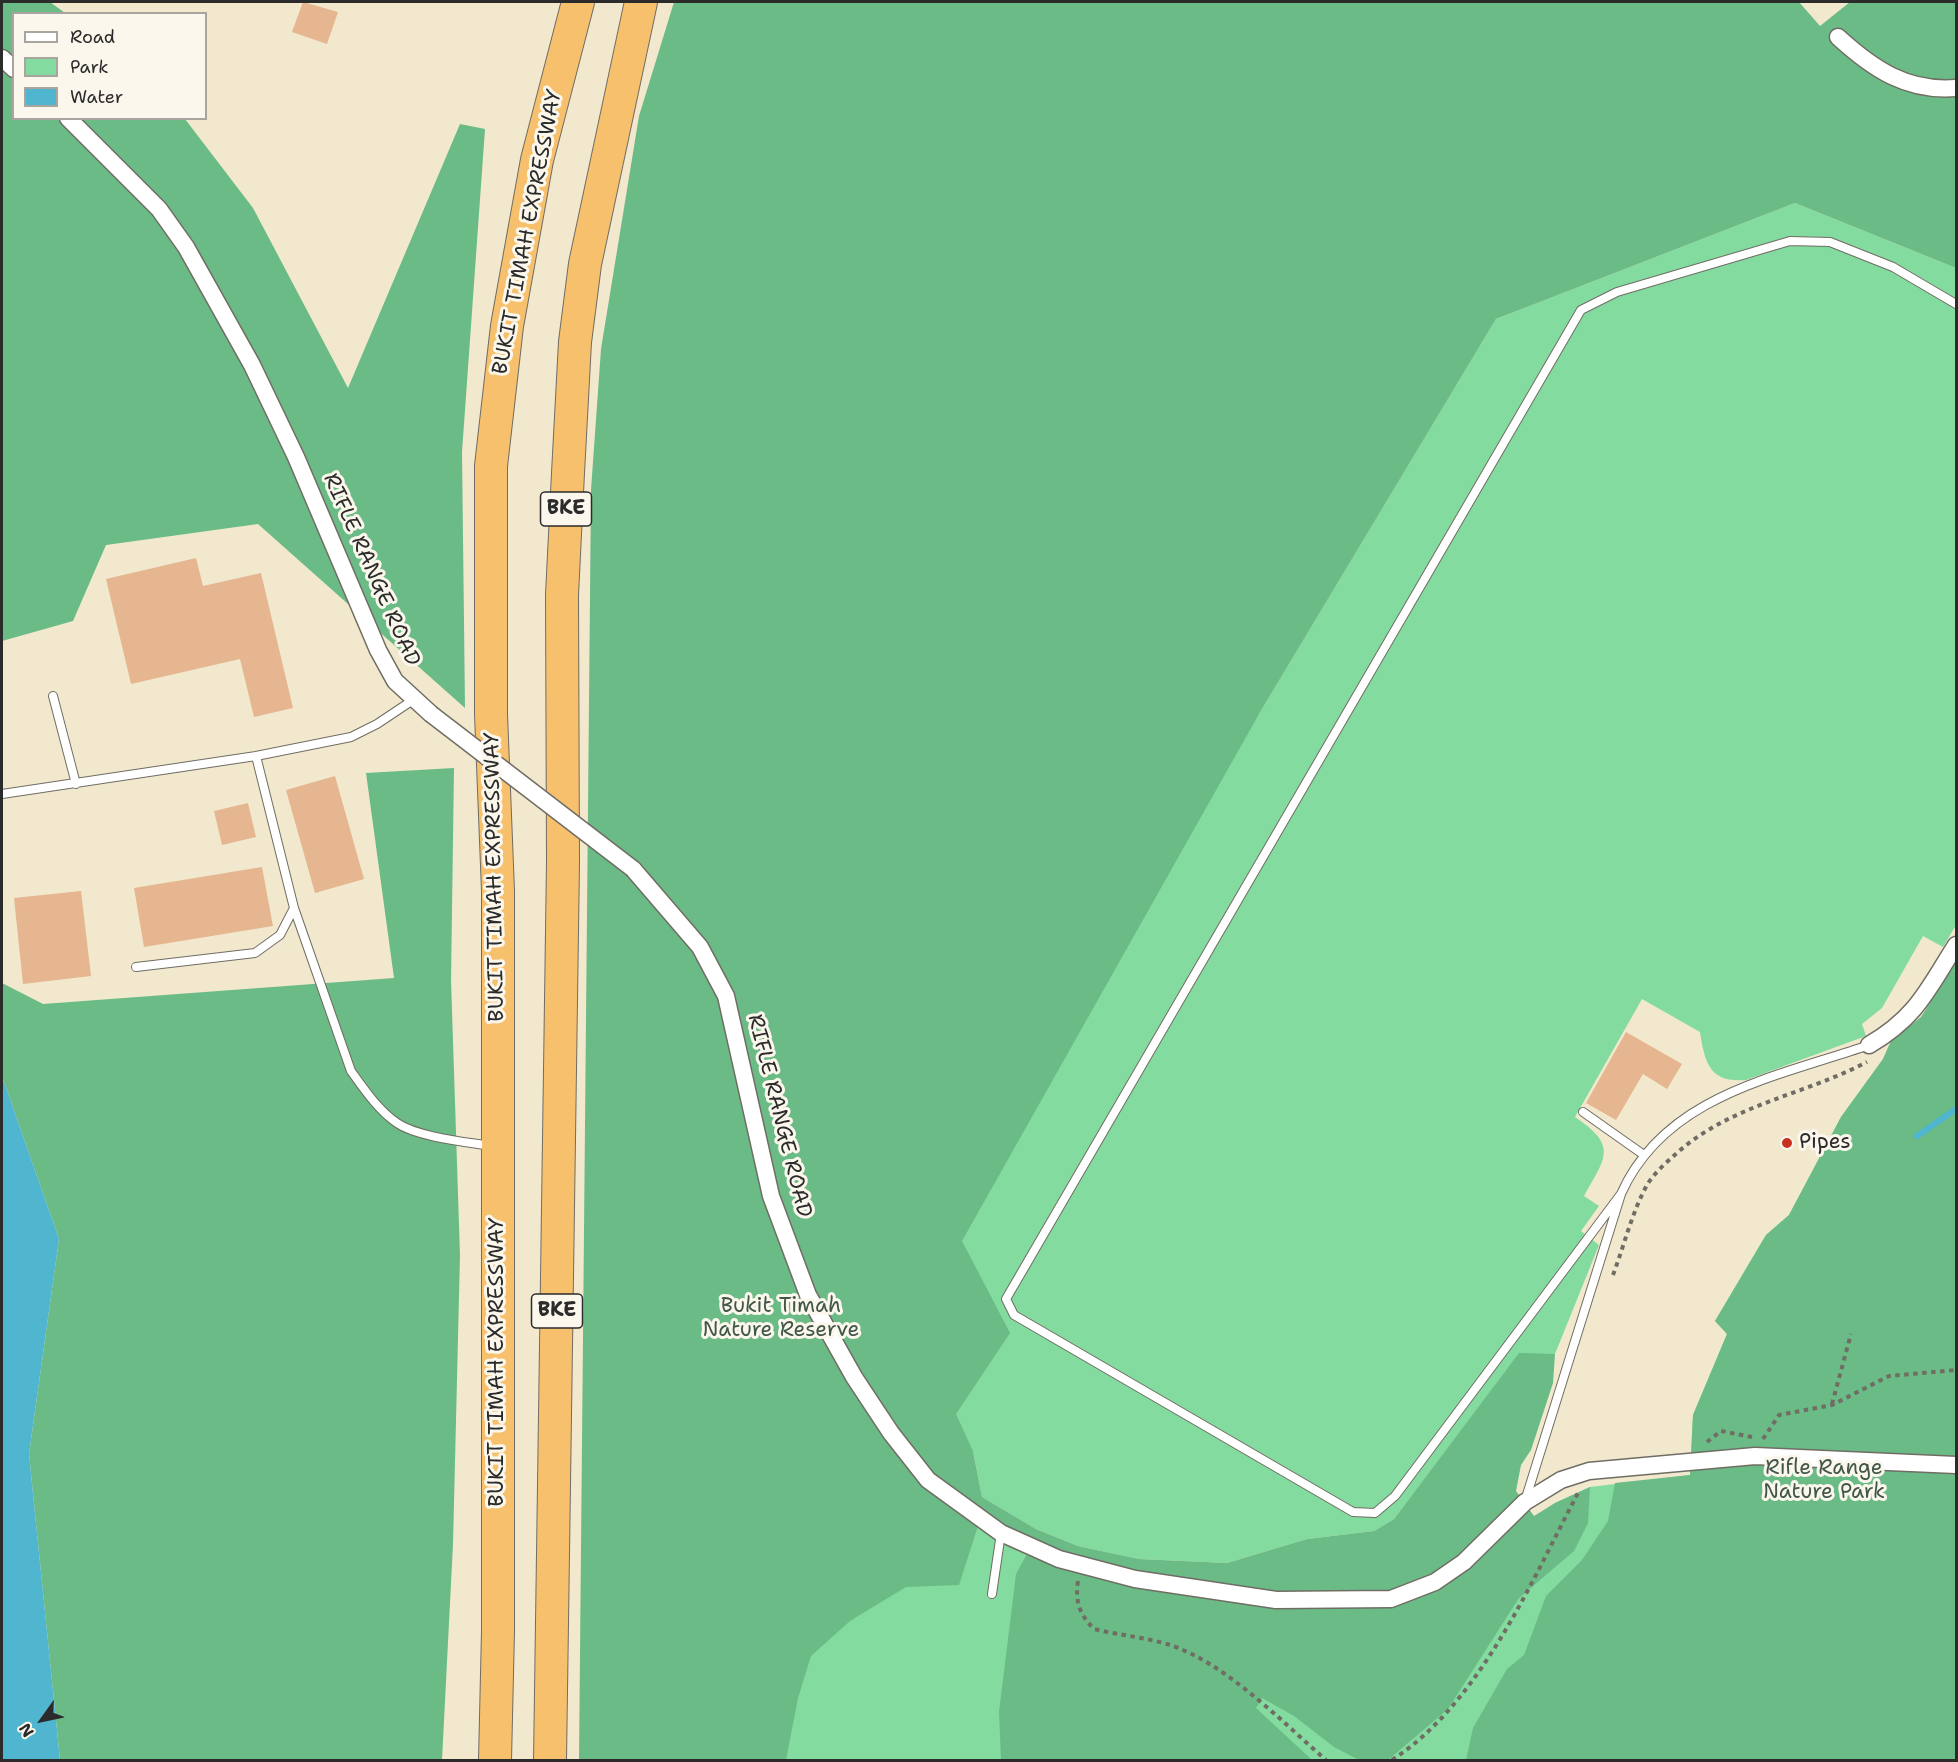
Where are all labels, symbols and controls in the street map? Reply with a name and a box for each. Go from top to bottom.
legend [12,12,207,120]
text: Road [70,25,115,49]
text: Park [70,55,109,79]
text: Water [70,85,123,109]
street label: BUKIT TIMAH EXPRESSWAY [488,87,568,377]
street label: RIFLE RANGE ROAD [317,470,425,670]
road number: BKE [540,492,592,526]
street label: BUKIT TIMAH EXPRESSWAY [480,732,510,1022]
street label: RIFLE RANGE ROAD [742,1012,816,1220]
place label: Pipes [1799,1130,1851,1156]
marker: Pipes [1780,1136,1794,1150]
street label: BUKIT TIMAH EXPRESSWAY [485,1217,511,1507]
road number: BKE [532,1294,582,1328]
park label: Bukit Timah Nature Reserve [703,1294,859,1344]
park label: Rifle Range Nature Park [1763,1456,1885,1506]
north arrow [12,1690,72,1750]
text: N [14,1719,39,1741]

